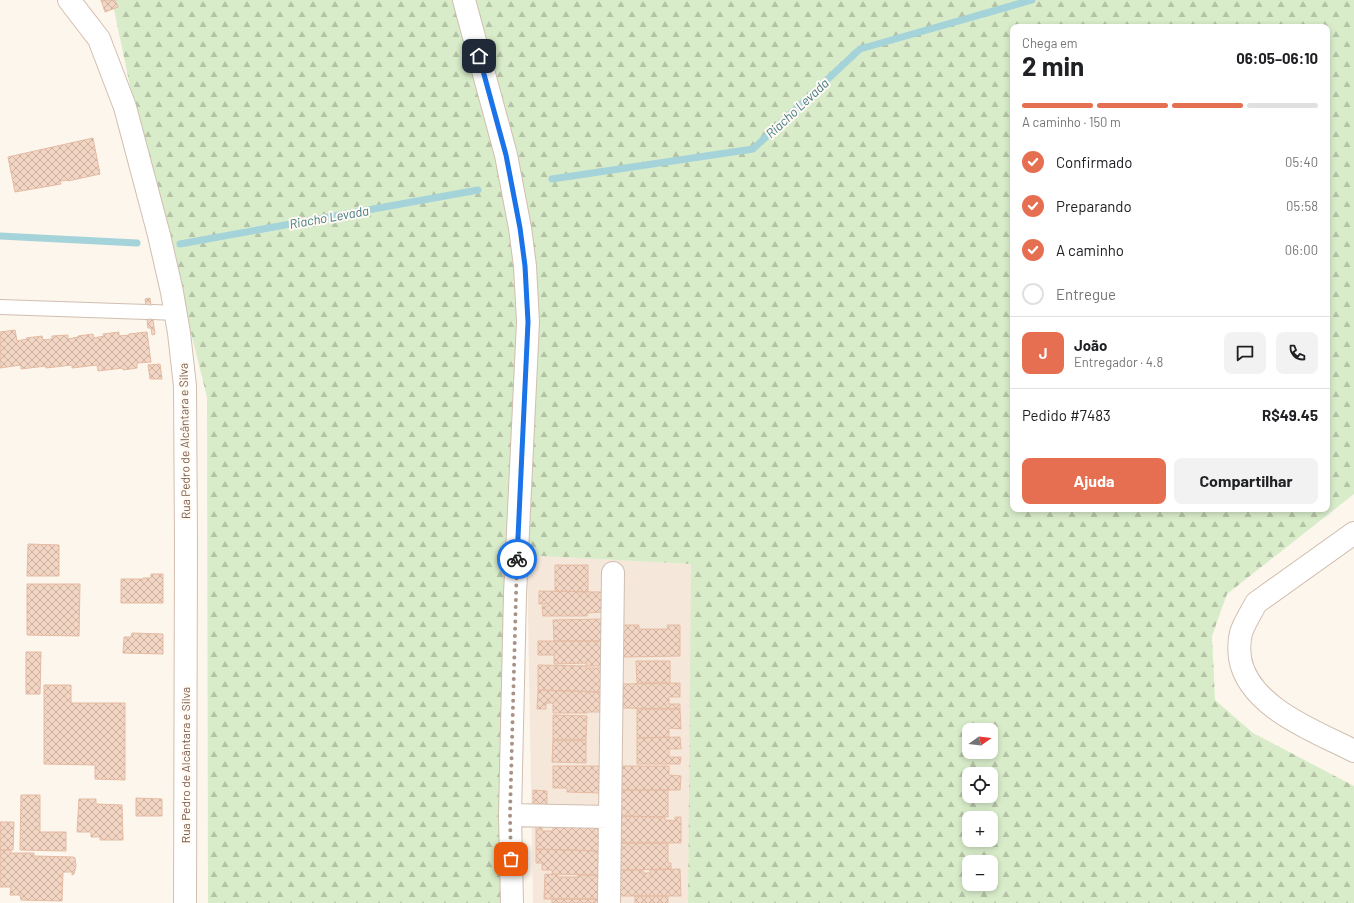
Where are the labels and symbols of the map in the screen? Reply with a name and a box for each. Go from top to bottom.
pin [462,39,496,73]
water label: Riacho Levada [762,75,832,141]
water label: Riacho Levada [288,202,370,232]
street label: Rua Pedro de Alcântara e Silva [176,363,192,519]
courier [497,539,537,579]
street label: Rua Pedro de Alcântara e Silva [178,687,192,843]
north arrow [962,723,998,759]
pin [494,842,528,876]

